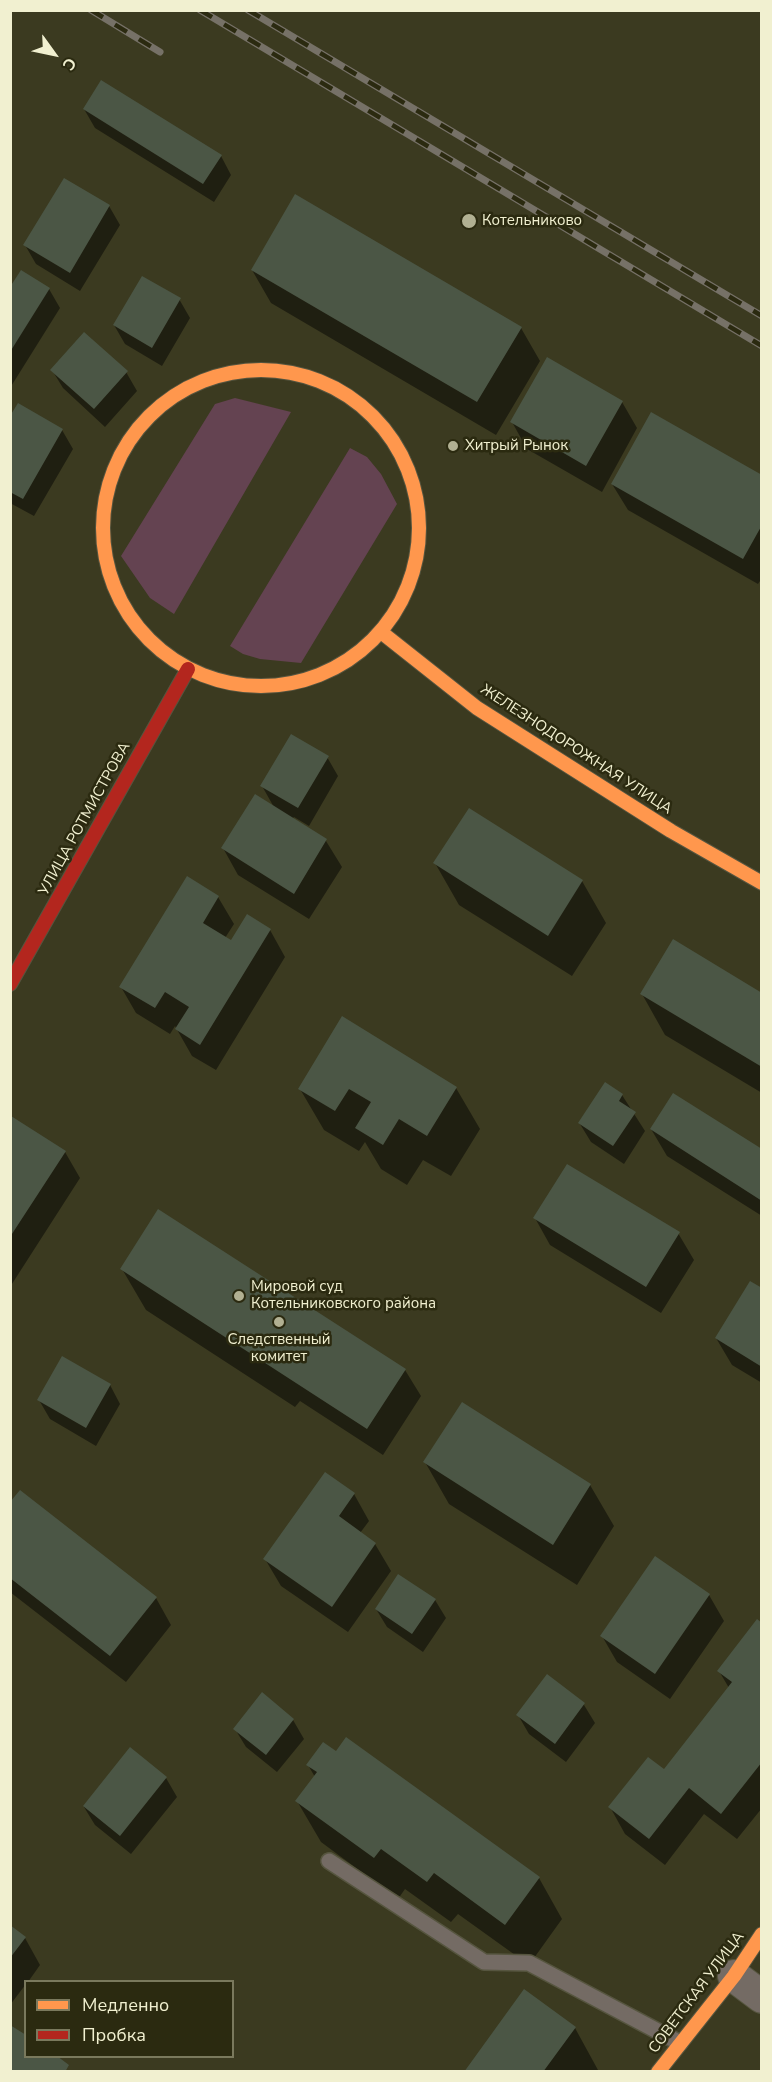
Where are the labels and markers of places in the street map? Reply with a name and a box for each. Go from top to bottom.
marker: Котельниково [460,212,478,230]
place label: Котельниково [482,212,582,230]
place label: Хитрый Рынок [465,437,568,455]
marker: Хитрый Рынок [446,439,460,453]
place label: Мировой суд Котельниковского района [251,1278,436,1313]
marker: Мировой суд Котельниковского района [232,1289,246,1303]
marker: Следственный комитет [272,1315,286,1329]
place label: Следственный комитет [227,1331,331,1366]

